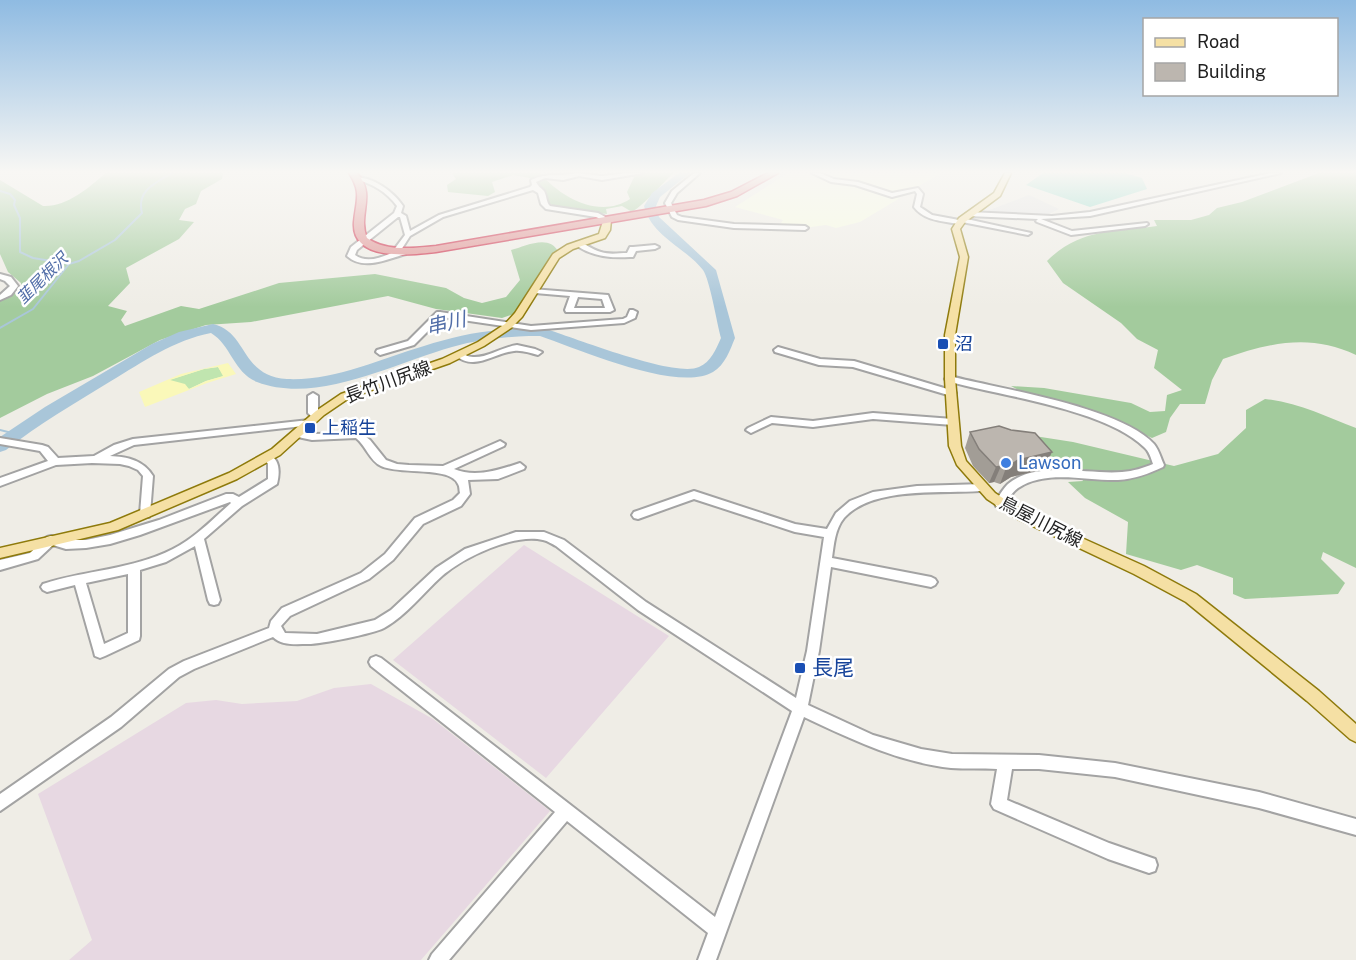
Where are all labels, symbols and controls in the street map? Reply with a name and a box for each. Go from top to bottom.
legend [1143,18,1338,96]
text: Road [1197,31,1240,52]
text: Building [1197,61,1266,82]
water label: 韮尾根沢 [13,248,73,308]
water label: 串川 [424,306,470,339]
place label: 沼 [955,333,973,354]
marker: 沼 [936,337,950,351]
street label: 長竹川尻線 [342,356,434,407]
place label: 上稲生 [322,417,376,438]
marker: 上稲生 [303,421,317,435]
place label: Lawson [1018,452,1081,473]
marker: Lawson [999,456,1013,470]
street label: 鳥屋川尻線 [996,492,1086,551]
place label: 長尾 [812,655,854,680]
marker: 長尾 [793,661,807,675]

